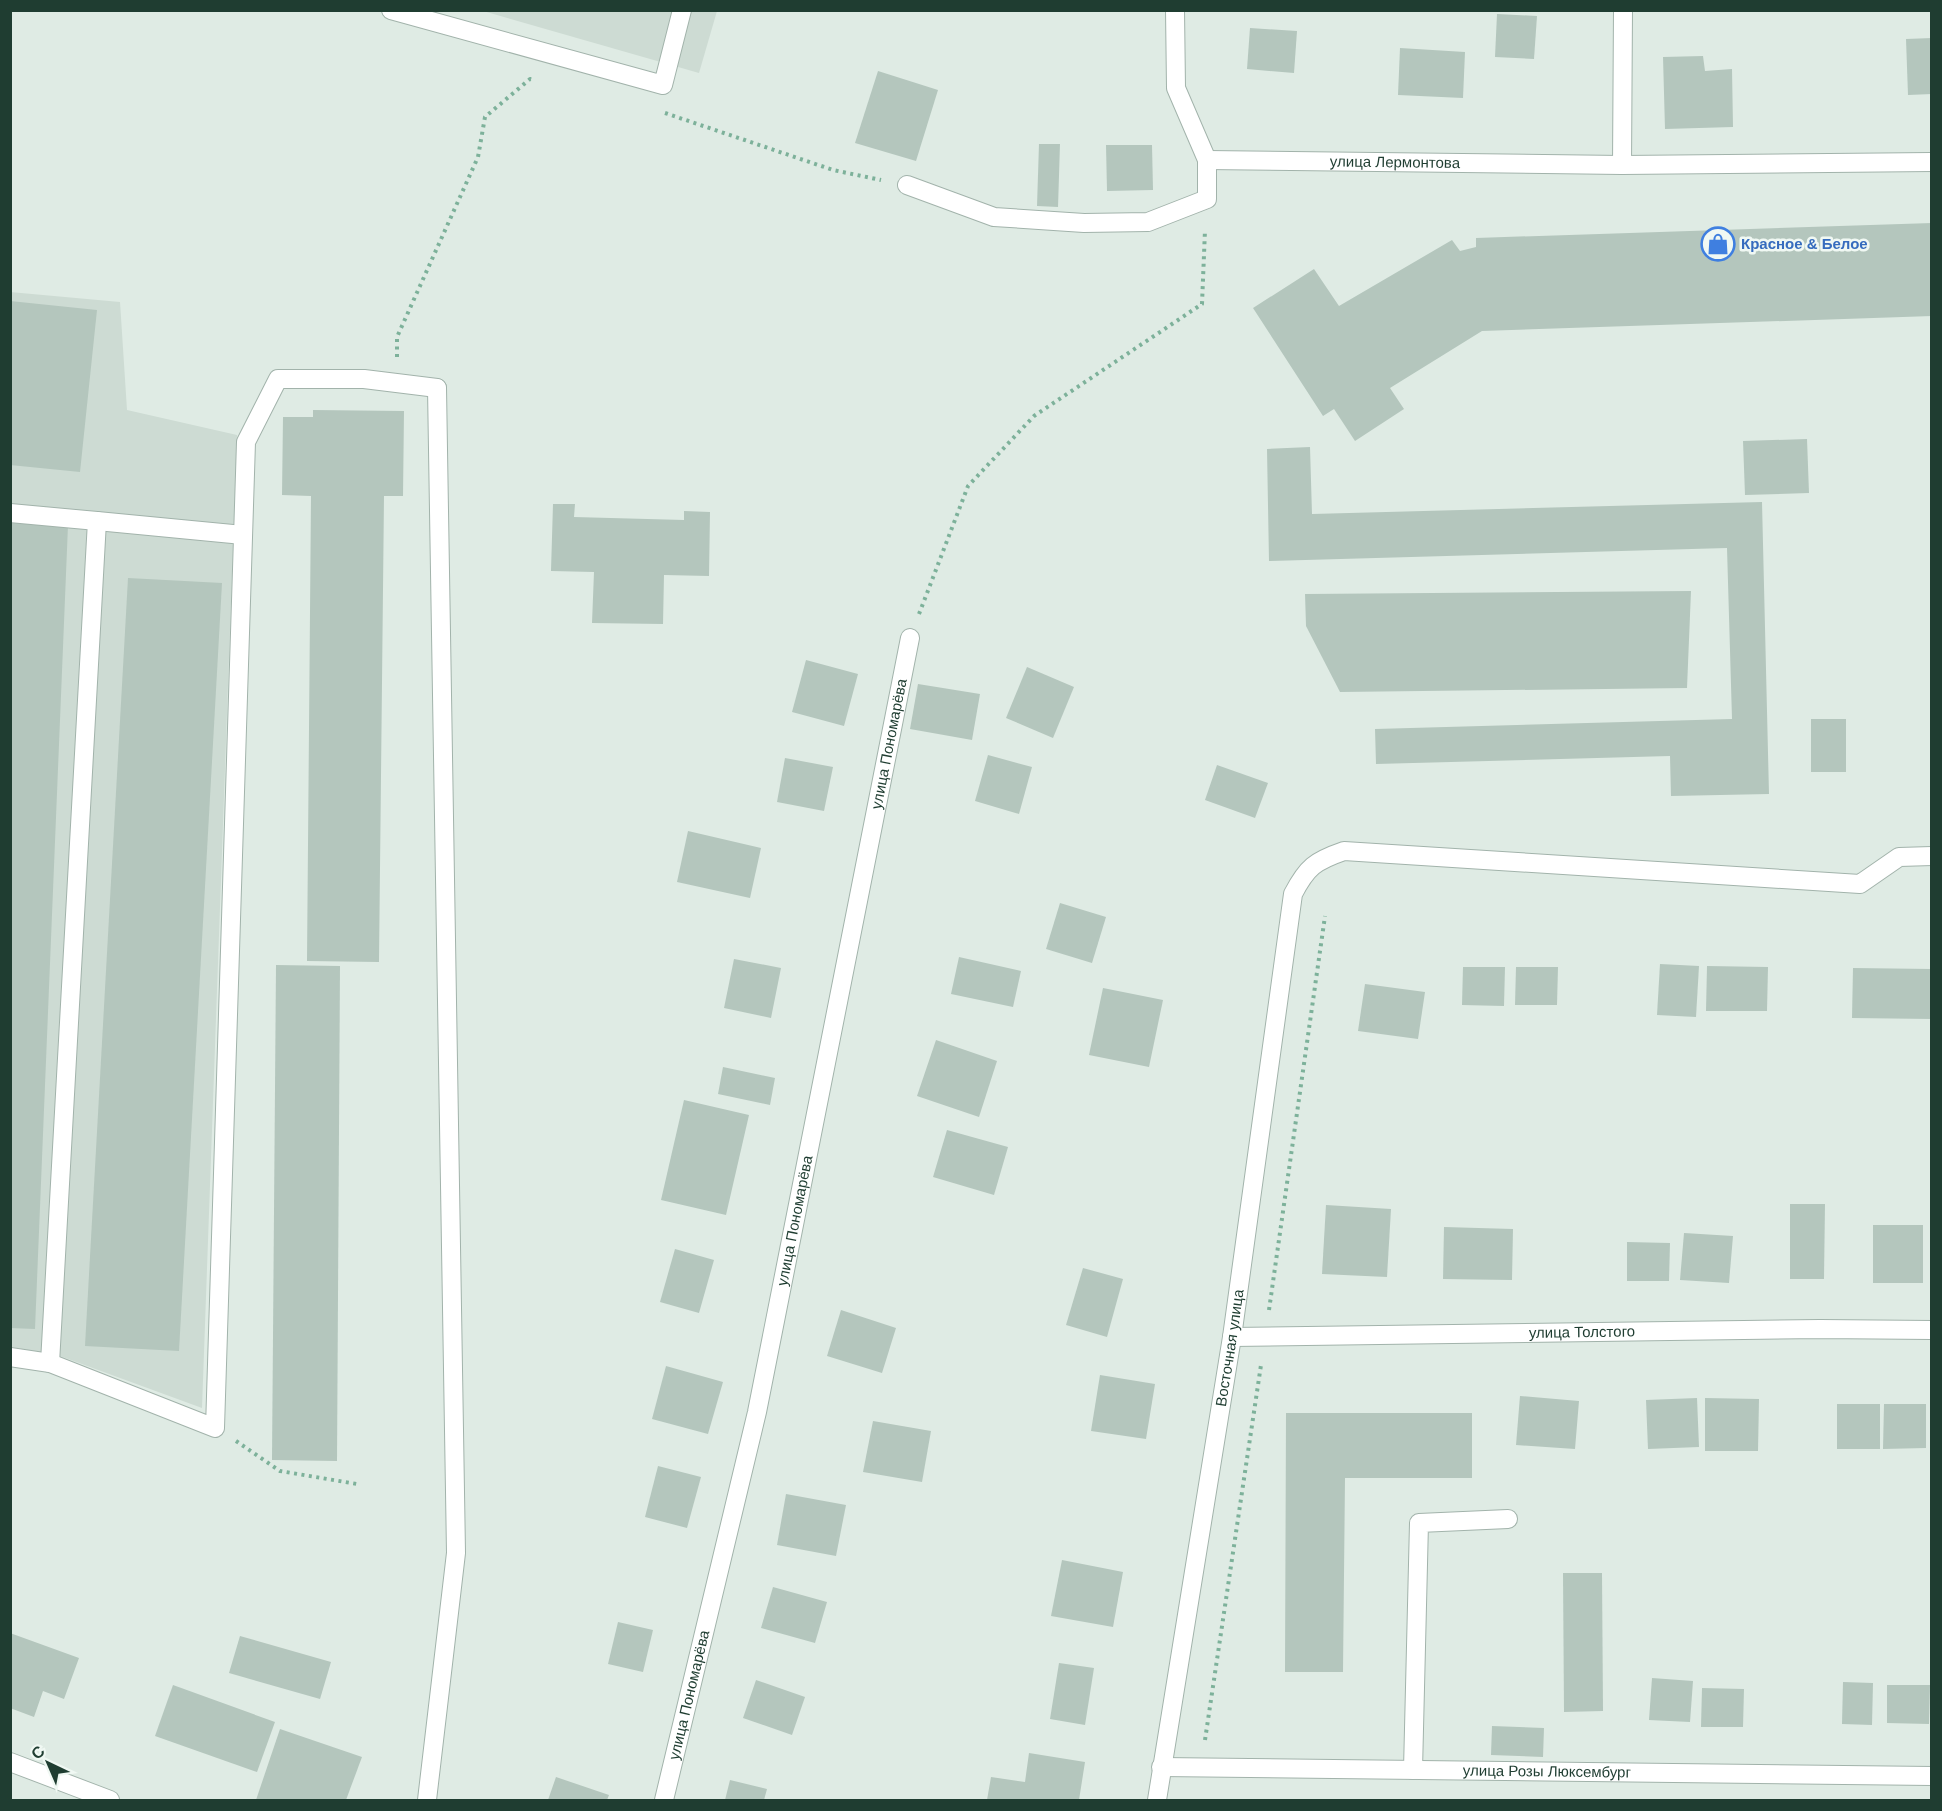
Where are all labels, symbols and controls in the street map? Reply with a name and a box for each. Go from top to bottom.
street label: улица Лермонтова [1330,152,1461,171]
shop icon: Красное & Белое [1700,226,1736,262]
place label: Красное & Белое [1741,235,1868,252]
street label: улица Пономарёва [867,676,910,811]
street label: улица Пономарёва [773,1153,816,1287]
street label: Восточная улица [1212,1287,1247,1408]
street label: улица Толстого [1529,1323,1635,1341]
street label: улица Пономарёва [665,1628,713,1761]
north arrow [18,1733,78,1793]
text: С [28,1742,48,1763]
street label: улица Розы Люксембург [1463,1762,1632,1780]

